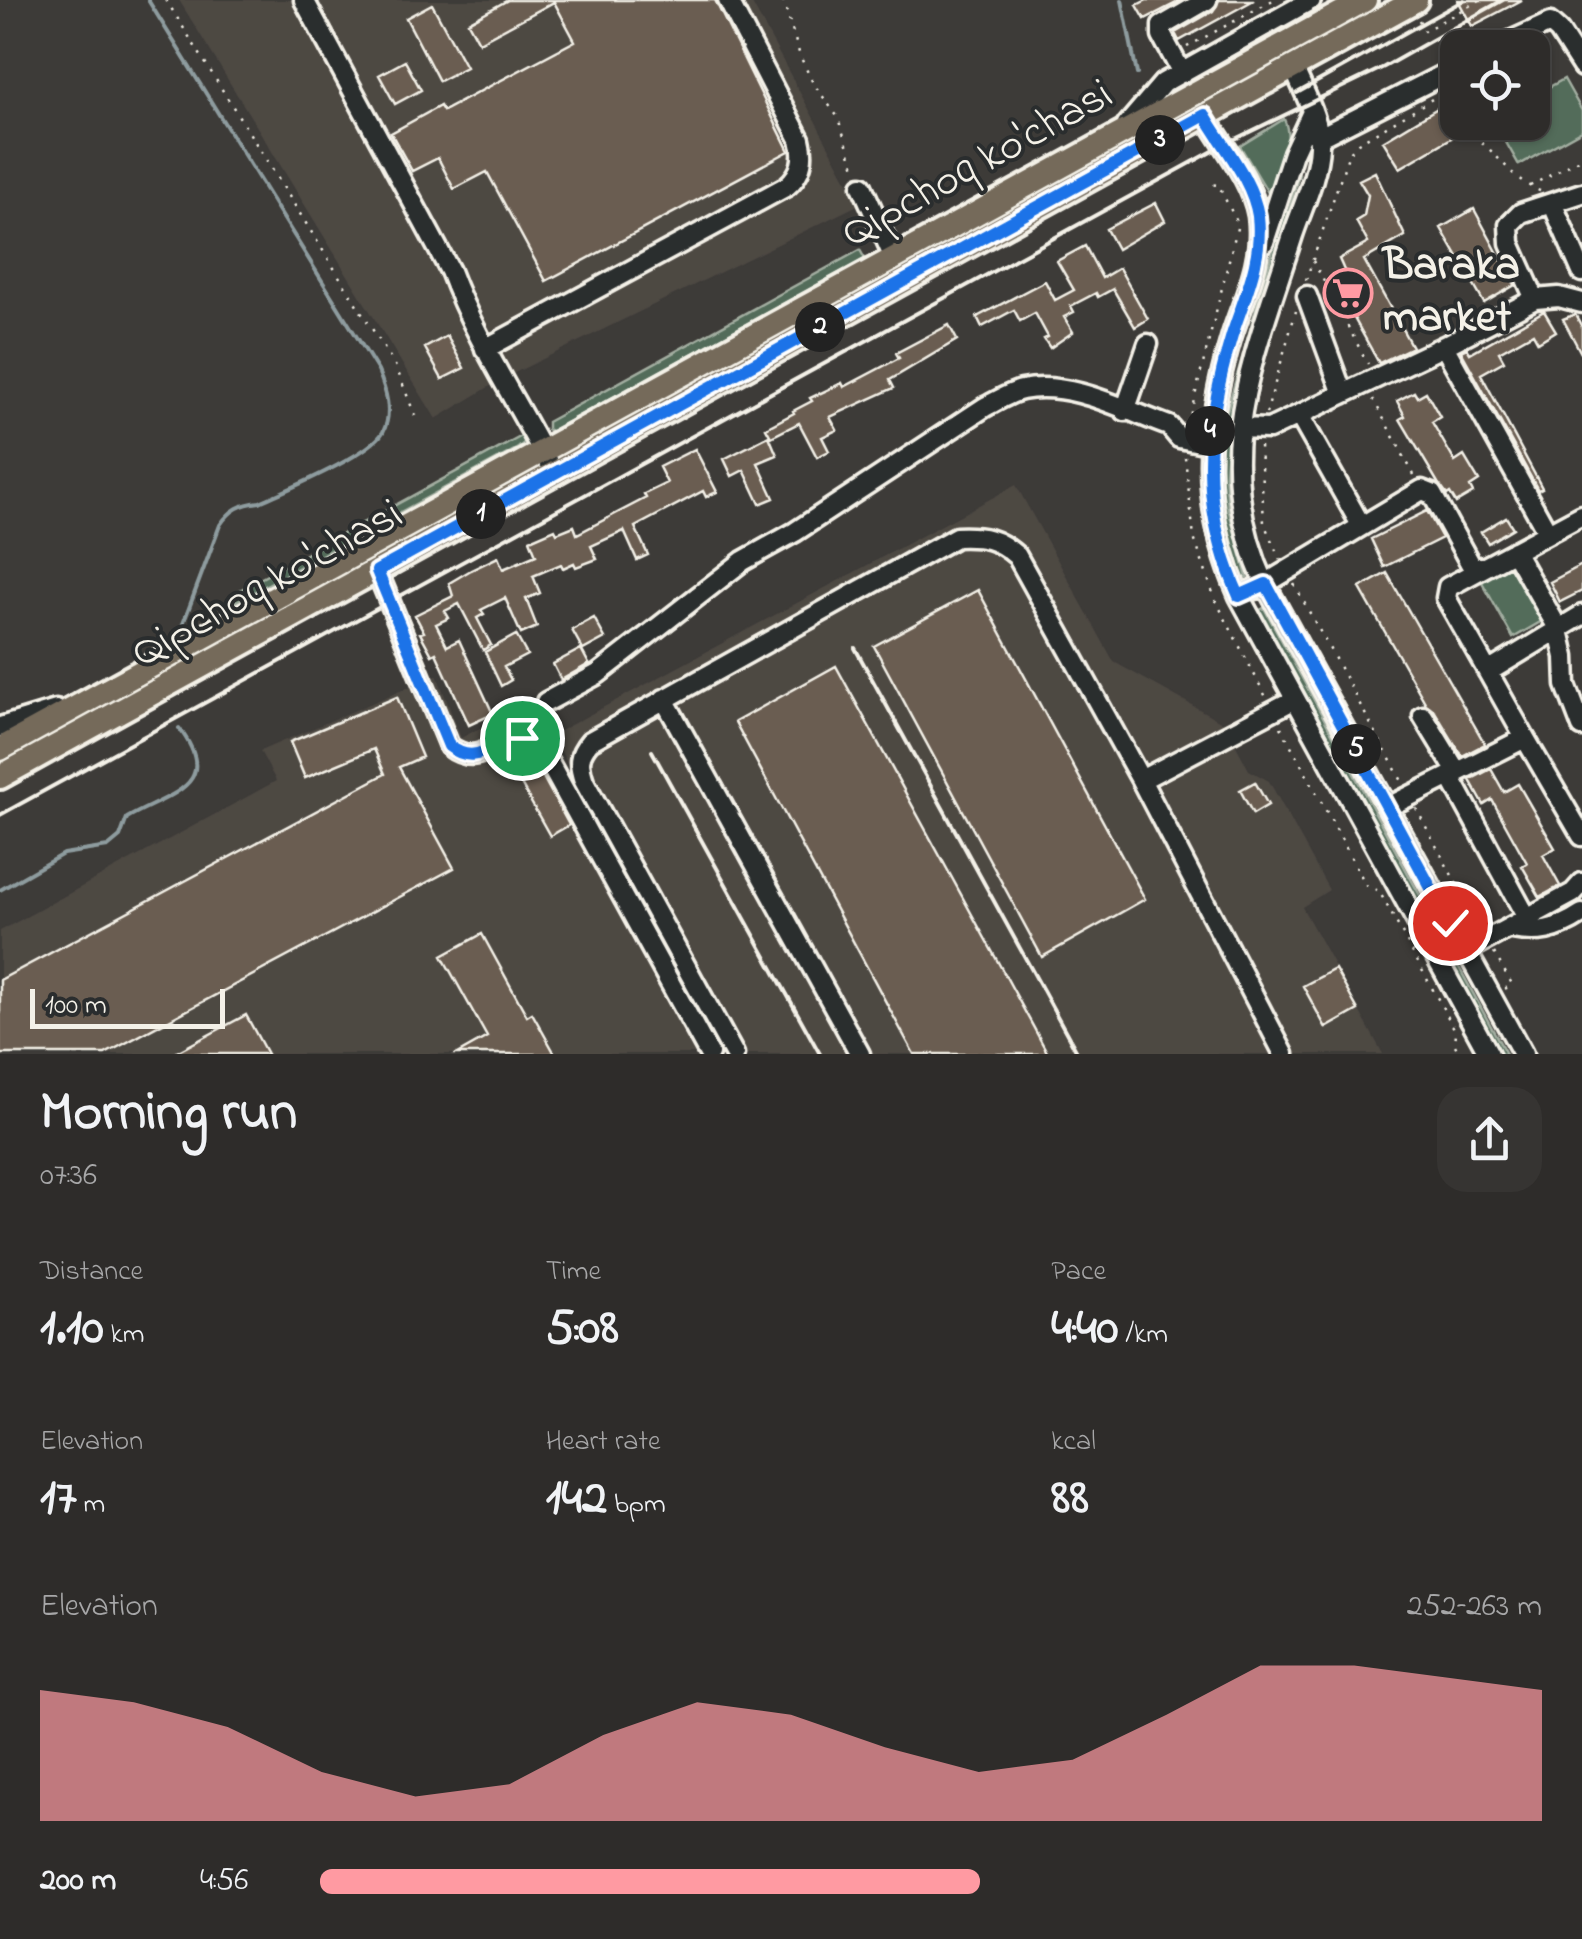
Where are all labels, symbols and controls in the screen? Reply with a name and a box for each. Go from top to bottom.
map controls [1440,30,1550,140]
button: locate [1440,30,1550,140]
street label: Qipchoq ko'chasi [831,63,1125,267]
pin: 3 [1135,115,1185,165]
text: 3 [1154,119,1166,160]
place label: Baraka market [1381,234,1520,352]
supermarket icon: Baraka market [1322,267,1374,319]
pin: 2 [795,302,845,352]
text: 2 [813,306,827,347]
pin: 4 [1185,406,1235,456]
text: 4 [1204,410,1216,451]
street label: Qipchoq ko'chasi [121,483,415,687]
pin: 1 [456,489,506,539]
text: 1 [477,493,485,534]
pin [480,696,565,781]
icon: arrive [495,711,550,766]
pin: 5 [1331,724,1381,774]
text: 5 [1348,728,1364,769]
pin [1408,881,1493,966]
icon: check [1423,896,1478,951]
scale bar [30,984,225,1028]
text: 100 m [45,986,107,1027]
text: Morning run [40,1075,297,1155]
button: share [1437,1087,1542,1192]
text: 07:36 [40,1153,97,1200]
text: Distance [40,1252,143,1293]
text: Time [546,1252,601,1293]
text: Pace [1051,1252,1106,1293]
text: 1.10 [40,1293,104,1366]
text: 5:08 [546,1293,619,1366]
text: 4:40 [1051,1293,1118,1366]
text: km [104,1315,145,1356]
text: /km [1118,1315,1168,1356]
text: Elevation [40,1422,143,1463]
text: Heart rate [546,1422,660,1463]
text: kcal [1051,1422,1096,1463]
text: 17 [40,1463,77,1536]
text: 142 [546,1463,607,1536]
text: 88 [1051,1463,1089,1536]
text: m [77,1485,105,1526]
text: bpm [607,1485,666,1526]
text: Elevation [40,1584,158,1631]
text: 252–263 m [1407,1584,1542,1631]
text: 200 m [40,1858,116,1905]
text: 4:56 [200,1858,248,1905]

